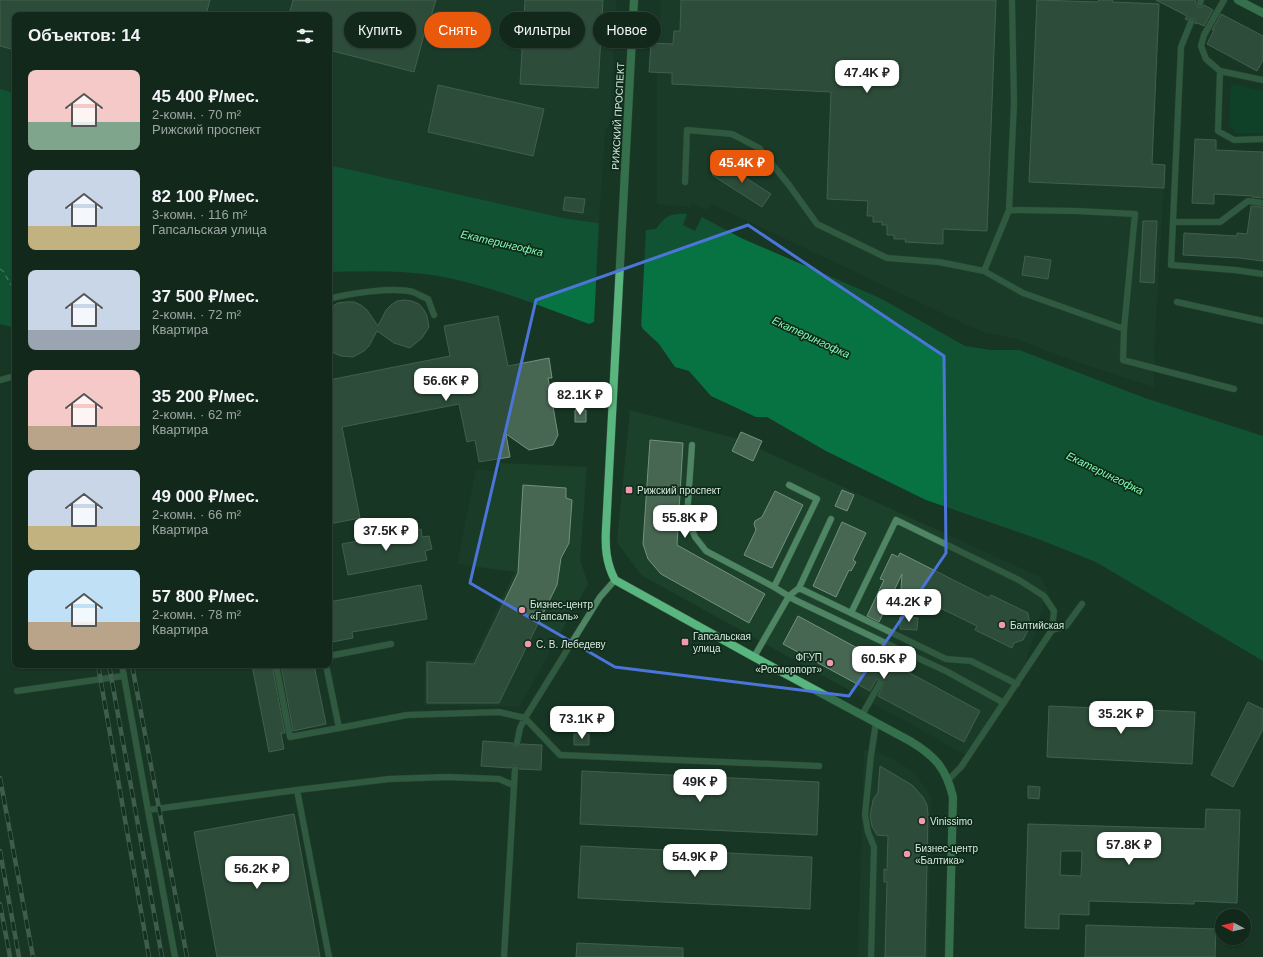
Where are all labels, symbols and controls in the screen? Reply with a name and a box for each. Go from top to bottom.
chip: Купить [344,12,416,48]
chip: Снять [424,12,491,48]
chip: Фильтры [499,12,585,48]
chip: Новое [593,12,661,48]
icon: filters [294,25,316,47]
text: Объектов: 14 [28,26,140,45]
pin: 47.4K ₽ [830,60,904,94]
street label: РИЖСКИЙ ПРОСПЕКТ [609,62,626,170]
text: 47.4K ₽ [844,65,890,80]
icon: home [60,86,108,134]
text: 45 400 ₽/мес. [152,87,259,106]
text: 2-комн. · 70 m² [152,107,241,122]
text: Рижский проспект [152,122,261,137]
pin: 45.4K ₽ [705,150,779,184]
text: 45.4K ₽ [719,155,765,170]
icon: home [60,186,108,234]
text: 82 100 ₽/мес. [152,187,259,206]
text: 3-комн. · 116 m² [152,207,247,222]
text: Гапсальская улица [152,222,267,237]
water label: Екатерингофка [460,228,544,258]
icon: home [60,286,108,334]
text: 37 500 ₽/мес. [152,287,259,306]
text: 2-комн. · 72 m² [152,307,241,322]
water label: Екатерингофка [770,314,852,360]
text: Квартира [152,322,208,337]
pin: 56.6K ₽ [409,368,483,402]
text: 56.6K ₽ [423,373,469,388]
pin: 82.1K ₽ [543,382,617,416]
icon: home [60,386,108,434]
text: 35 200 ₽/мес. [152,387,259,406]
text: 82.1K ₽ [557,387,603,402]
text: 2-комн. · 62 m² [152,407,241,422]
text: Квартира [152,422,208,437]
water label: Екатерингофка [1065,449,1145,497]
marker: Рижский проспект [624,485,634,495]
place label: Рижский проспект [637,485,721,496]
icon: home [60,486,108,534]
text: 49 000 ₽/мес. [152,487,259,506]
pin: 55.8K ₽ [648,505,722,539]
text: 2-комн. · 66 m² [152,507,241,522]
text: 55.8K ₽ [662,510,708,525]
pin: 37.5K ₽ [349,518,423,552]
text: Квартира [152,522,208,537]
text: 37.5K ₽ [363,523,409,538]
icon: home [60,586,108,634]
text: 57 800 ₽/мес. [152,587,259,606]
pin: 44.2K ₽ [872,589,946,623]
text: 44.2K ₽ [886,594,932,609]
place label: Бизнес-центр «Гапсаль» [530,599,593,622]
marker: Бизнес-центр «Гапсаль» [517,605,527,615]
text: 2-комн. · 78 m² [152,607,241,622]
marker: Балтийская [997,620,1007,630]
place label: Балтийская [1010,620,1064,631]
text: Квартира [152,622,208,637]
place label: Гапсальская улица [693,631,751,654]
marker: Гапсальская улица [680,637,690,647]
marker: С. В. Лебедеву [523,639,533,649]
place label: С. В. Лебедеву [536,639,605,650]
pin: 60.5K ₽ [847,646,921,680]
text: 60.5K ₽ [861,651,907,666]
place label: ФГУП «Росморпорт» [755,652,822,675]
marker: ФГУП «Росморпорт» [825,658,835,668]
pin: 35.2K ₽ [1084,701,1158,735]
pin: 73.1K ₽ [545,706,619,740]
text: 35.2K ₽ [1098,706,1144,721]
text: 73.1K ₽ [559,711,605,726]
pin: 49K ₽ [672,769,728,803]
text: 49K ₽ [682,774,718,789]
marker: Vinissimo [917,816,927,826]
place label: Vinissimo [930,816,973,827]
pin: 57.8K ₽ [1092,832,1166,866]
text: 57.8K ₽ [1106,837,1152,852]
place label: Бизнес-центр «Балтика» [915,843,978,866]
pin: 54.9K ₽ [658,844,732,878]
text: 54.9K ₽ [672,849,718,864]
marker: Бизнес-центр «Балтика» [902,849,912,859]
pin: 56.2K ₽ [220,856,294,890]
text: 56.2K ₽ [234,861,280,876]
north arrow [1215,909,1251,945]
map controls [1215,909,1251,945]

